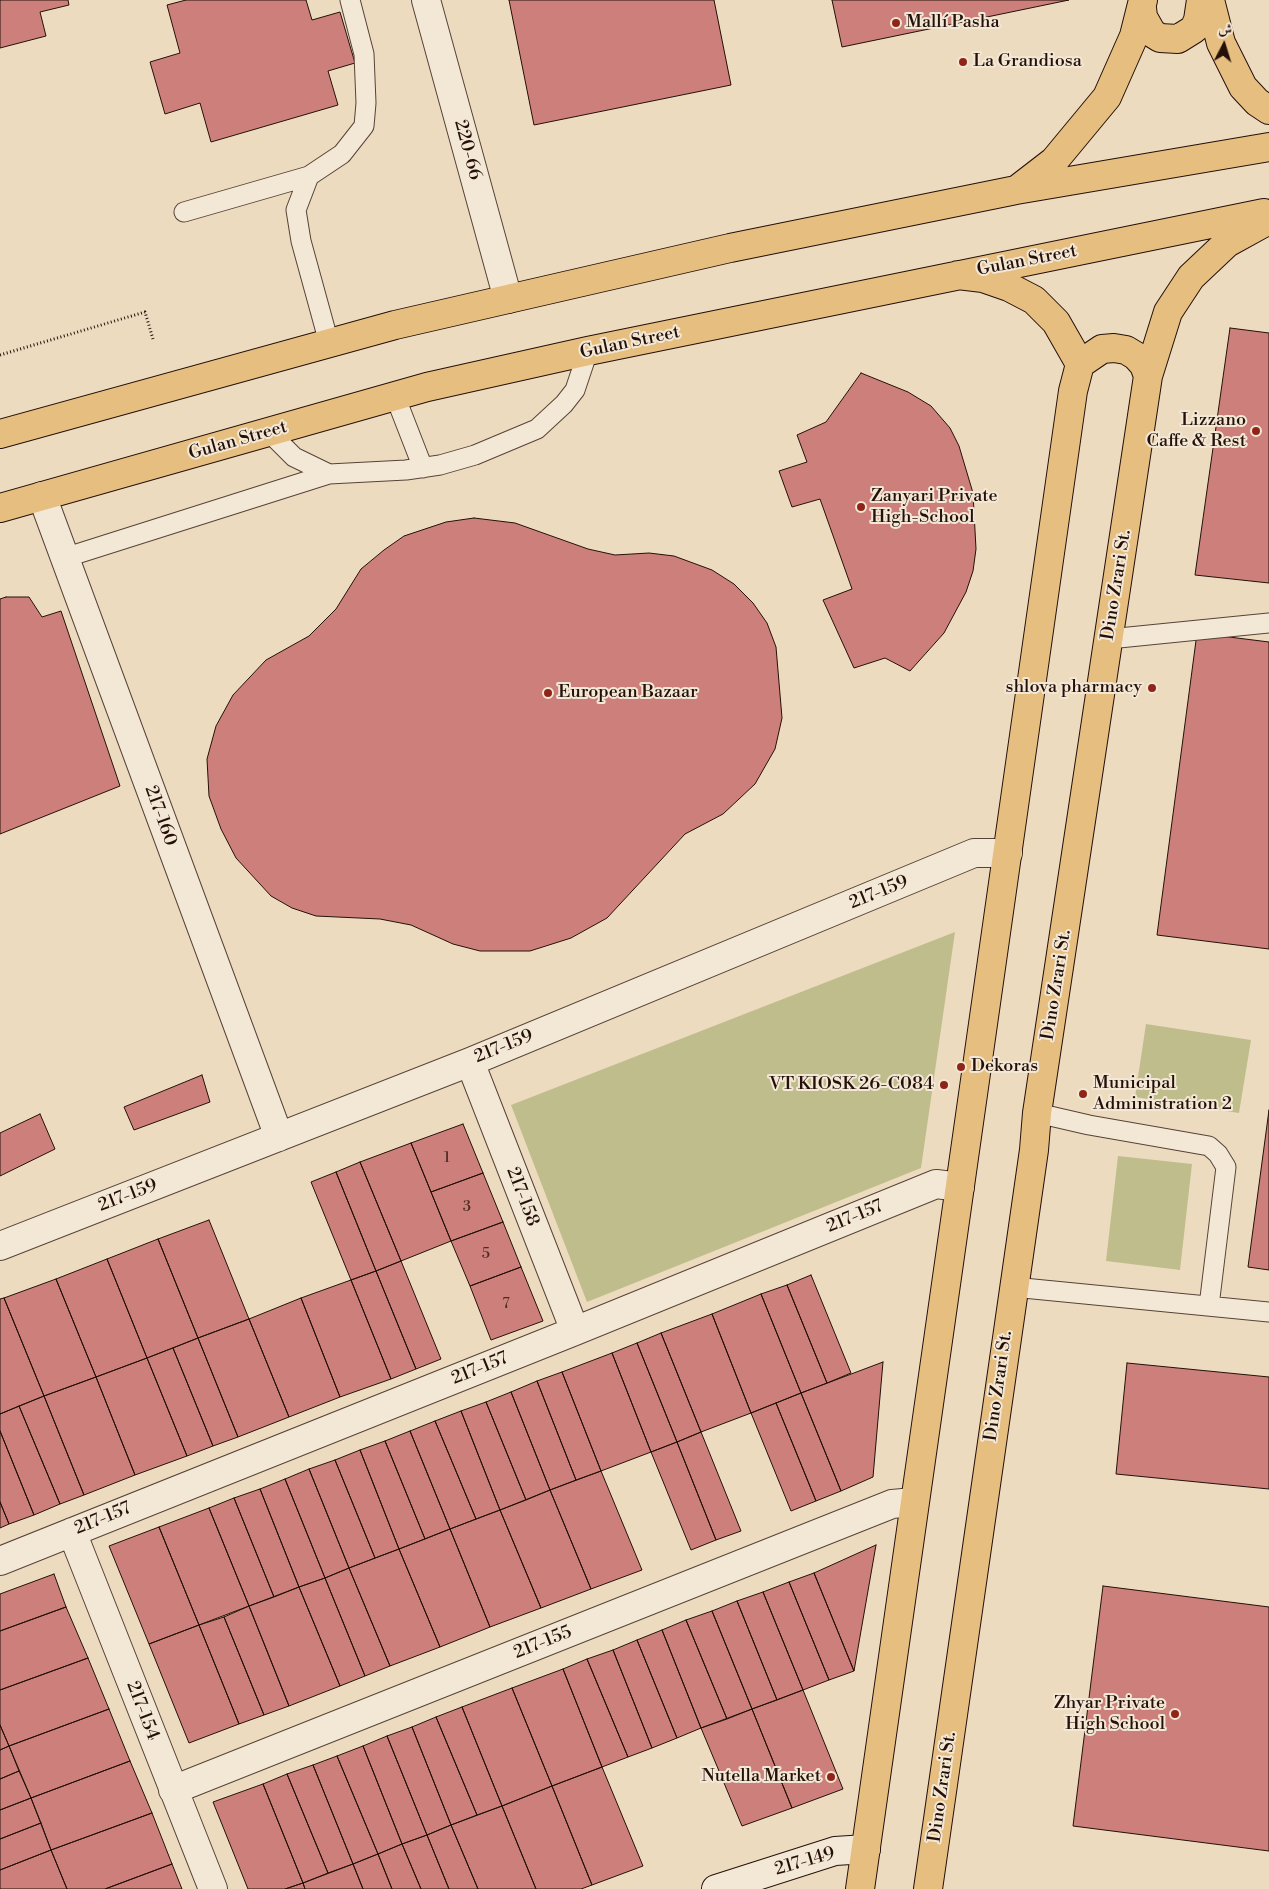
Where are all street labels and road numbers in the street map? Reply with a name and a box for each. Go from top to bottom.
street label: 220-66 [449,118,485,182]
street label: Gulan Street [975,241,1079,281]
street label: Gulan Street [578,322,682,364]
street label: Gulan Street [186,417,290,465]
street label: Dino Zrari St. [1098,528,1136,642]
street label: 217-160 [139,783,181,849]
street label: 217-159 [846,871,912,915]
street label: Dino Zrari St. [1038,928,1076,1042]
street label: 217-159 [471,1025,537,1069]
street label: 217-158 [501,1164,543,1230]
street label: 217-159 [95,1175,161,1217]
street label: 217-157 [824,1196,886,1238]
street label: Dino Zrari St. [981,1329,1017,1443]
street label: 217-157 [449,1348,511,1390]
street label: 217-157 [72,1498,134,1540]
street label: 217-155 [511,1622,575,1664]
street label: 217-154 [121,1678,163,1744]
street label: Dino Zrari St. [925,1730,961,1844]
street label: 217-149 [772,1843,838,1881]

